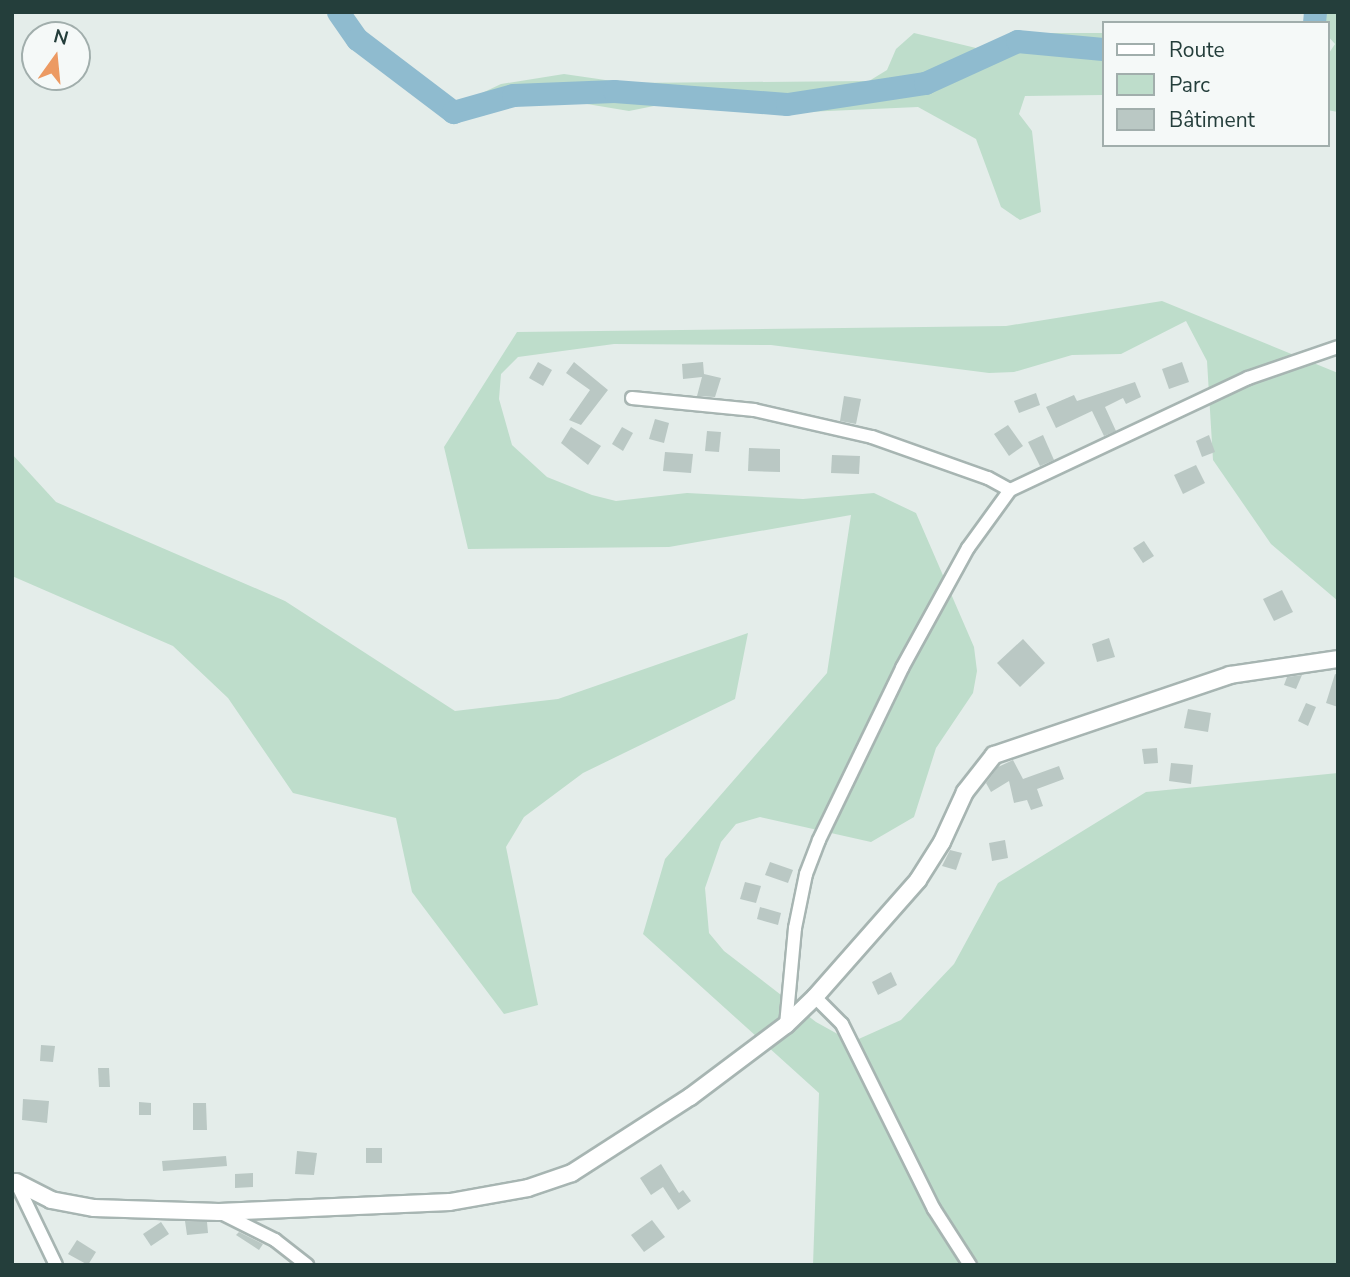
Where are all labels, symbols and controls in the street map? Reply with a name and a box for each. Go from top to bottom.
north arrow [21,21,91,91]
legend [1102,21,1329,147]
text: N [51,23,71,52]
text: Route [1169,36,1225,64]
text: Parc [1169,71,1210,99]
text: Bâtiment [1169,106,1255,134]

